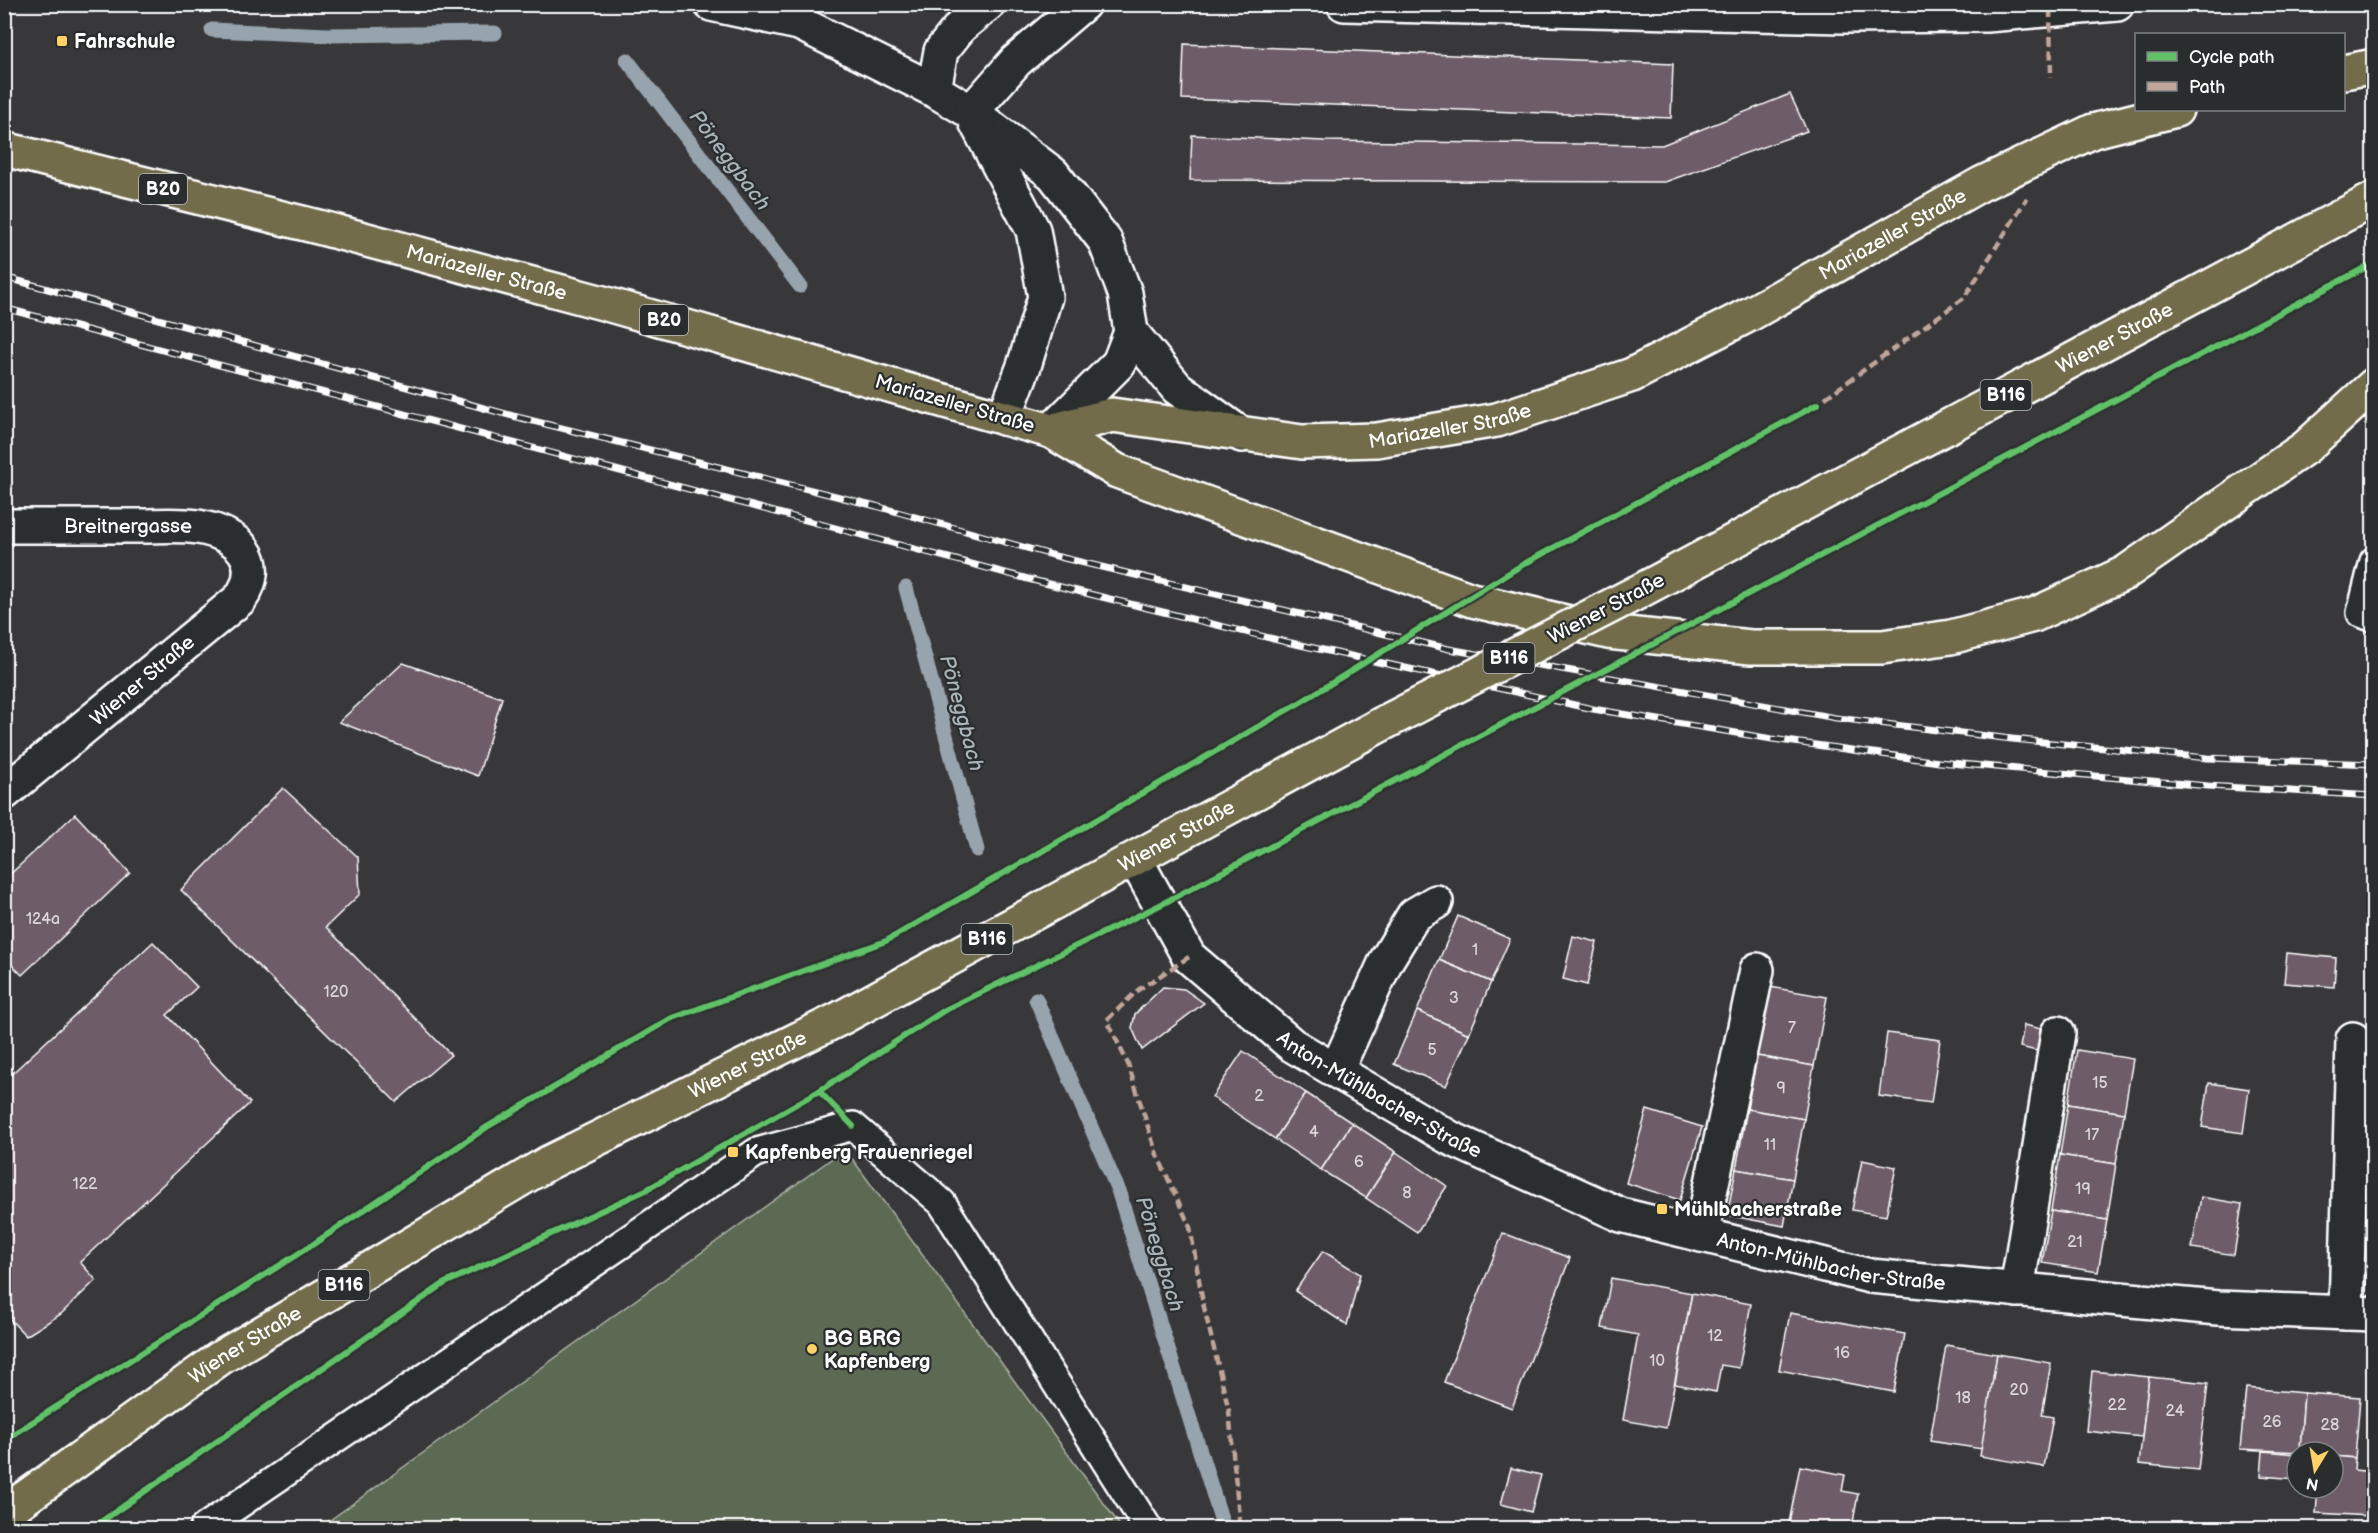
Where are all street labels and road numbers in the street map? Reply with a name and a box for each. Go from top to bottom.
road number: B20 [139,174,187,204]
street label: Mariazeller Straße [1815,184,1971,286]
street label: Mariazeller Straße [403,240,569,306]
street label: Wiener Straße [2052,298,2177,379]
road number: B20 [640,305,688,335]
street label: Mariazeller Straße [872,370,1038,438]
road number: B116 [1980,380,2032,410]
street label: Mariazeller Straße [1367,398,1535,454]
street label: Breitnergasse [64,514,193,539]
street label: Wiener Straße [1544,568,1669,650]
street label: Wiener Straße [86,630,200,731]
road number: B116 [1484,643,1534,673]
street label: Wiener Straße [1114,795,1239,878]
road number: B116 [962,924,1012,954]
street label: Wiener Straße [685,1026,811,1104]
street label: Anton-Mühlbacher-Straße [1272,1026,1485,1164]
street label: Anton-Mühlbacher-Straße [1714,1228,1947,1296]
road number: B116 [318,1270,370,1300]
street label: Wiener Straße [184,1301,306,1390]

